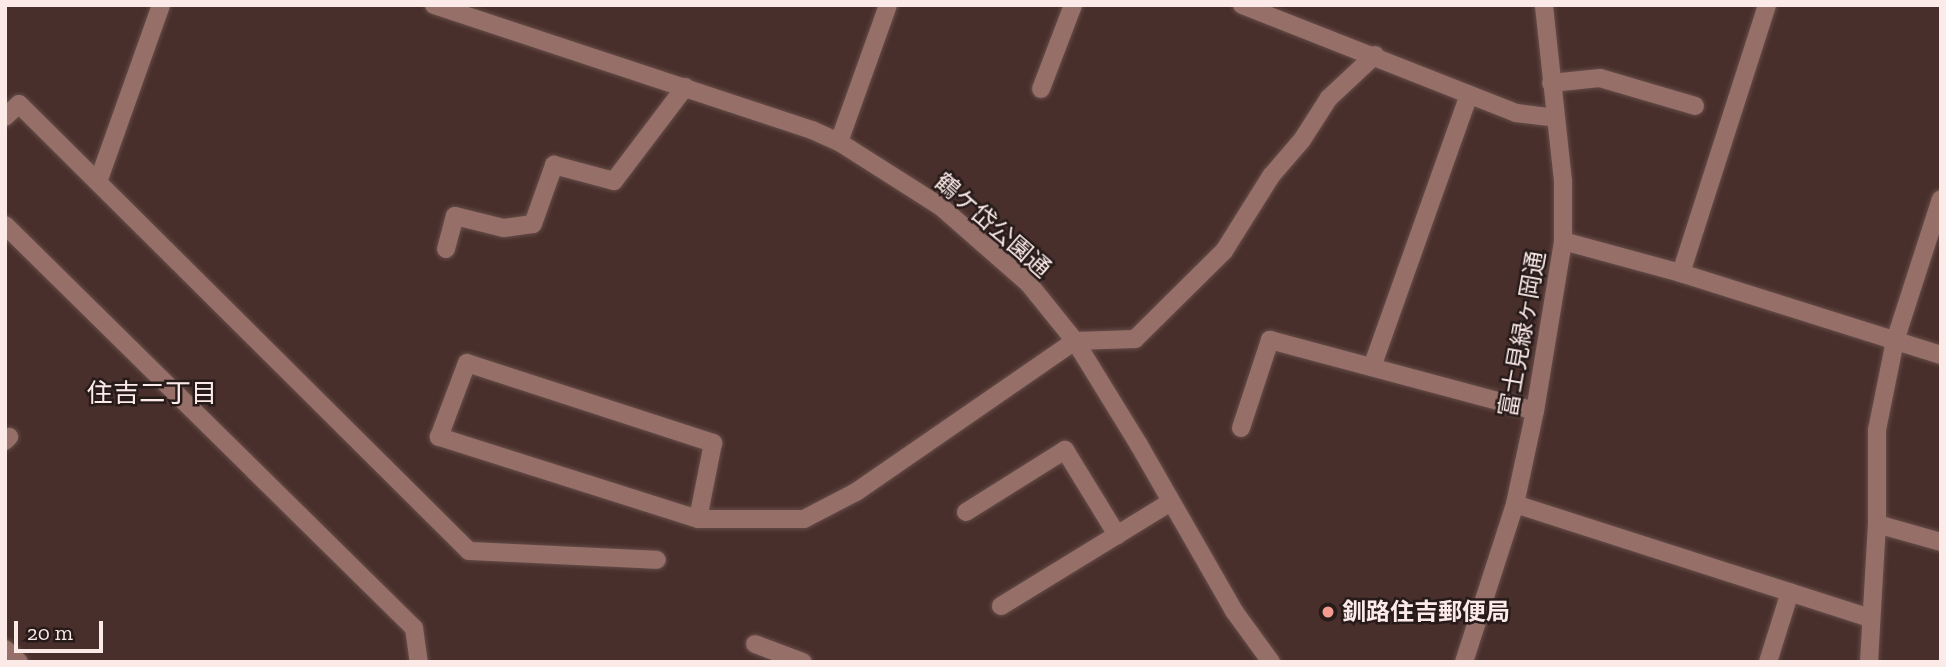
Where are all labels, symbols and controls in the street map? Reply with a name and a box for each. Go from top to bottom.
street label: 鶴ケ岱公園通 [929,167,1057,283]
street label: 富士見緑ヶ岡通 [1493,249,1551,419]
district label: 住吉二丁目 [87,378,217,410]
place label: 釧路住吉郵便局 [1342,598,1510,626]
marker: 釧路住吉郵便局 [1320,604,1336,620]
scale bar [18,608,107,652]
text: 20 m [27,620,73,645]

